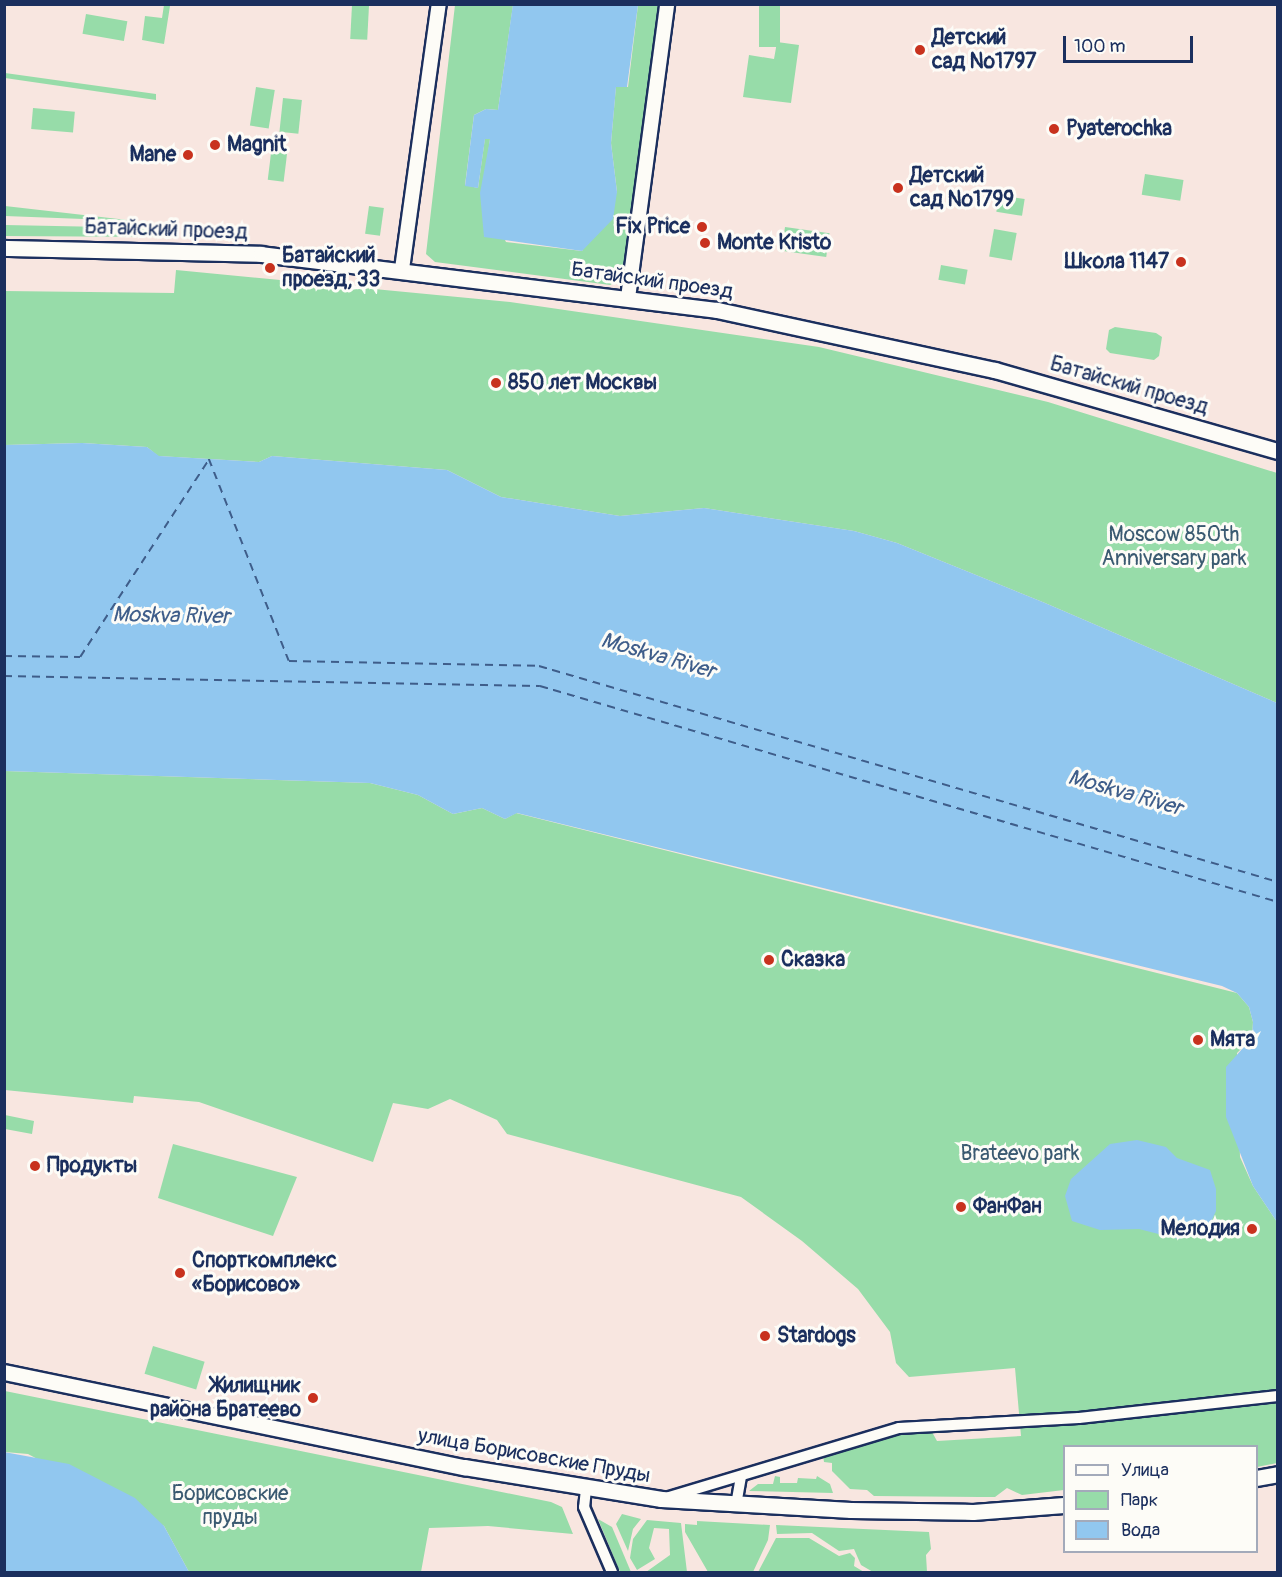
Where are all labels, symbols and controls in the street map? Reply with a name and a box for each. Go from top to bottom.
scale bar [1066,24,1196,62]
place label: Детский сад №1797 [932,25,1036,75]
text: 100 m [1074,35,1126,58]
marker: Детский сад №1797 [913,43,927,57]
place label: Pyaterochka [1066,116,1172,142]
marker: Pyaterochka [1047,122,1061,136]
place label: Magnit [227,132,287,158]
marker: Magnit [208,138,222,152]
place label: Mane [130,142,176,168]
marker: Mane [181,148,195,162]
place label: Детский сад №1799 [910,163,1014,213]
marker: Детский сад №1799 [891,181,905,195]
place label: Fix Price [615,214,690,240]
street label: Батайский проезд [84,215,248,245]
marker: Fix Price [695,220,709,234]
place label: Monte Kristo [717,230,831,256]
marker: Monte Kristo [698,236,712,250]
place label: Батайский проезд, 33 [282,243,380,293]
place label: Школа 1147 [1065,249,1169,275]
marker: Школа 1147 [1174,255,1188,269]
street label: Батайский проезд [569,257,735,305]
marker: Батайский проезд, 33 [263,261,277,275]
street label: Батайский проезд [1047,351,1211,421]
place label: 850 лет Москвы [508,370,657,396]
marker: 850 лет Москвы [489,376,503,390]
park label: Moscow 850th Anniversary park [1101,522,1247,572]
water label: Moskva River [112,602,230,630]
water label: Moskva River [598,627,718,685]
water label: Moskva River [1065,764,1185,822]
place label: Сказка [781,947,845,973]
marker: Сказка [762,953,776,967]
place label: Мята [1210,1027,1255,1053]
marker: Мята [1191,1033,1205,1047]
park label: Brateevo park [961,1141,1079,1167]
place label: Продукты [47,1153,137,1179]
marker: Продукты [28,1159,42,1173]
place label: ФанФан [973,1194,1042,1220]
marker: ФанФан [954,1200,968,1214]
place label: Мелодия [1160,1216,1240,1242]
marker: Мелодия [1245,1222,1259,1236]
place label: Спорткомплекс «Борисово» [192,1248,337,1298]
marker: Спорткомплекс «Борисово» [173,1266,187,1280]
place label: Stardogs [777,1323,856,1349]
marker: Stardogs [758,1329,772,1343]
place label: Жилищник района Братеево [150,1373,301,1423]
marker: Жилищник района Братеево [306,1391,320,1405]
street label: улица Борисовские Пруды [416,1423,652,1489]
legend [1063,1445,1258,1553]
text: Улица [1121,1459,1169,1482]
park label: Борисовские пруды [172,1481,288,1531]
text: Парк [1121,1489,1158,1512]
text: Вода [1121,1519,1160,1542]

